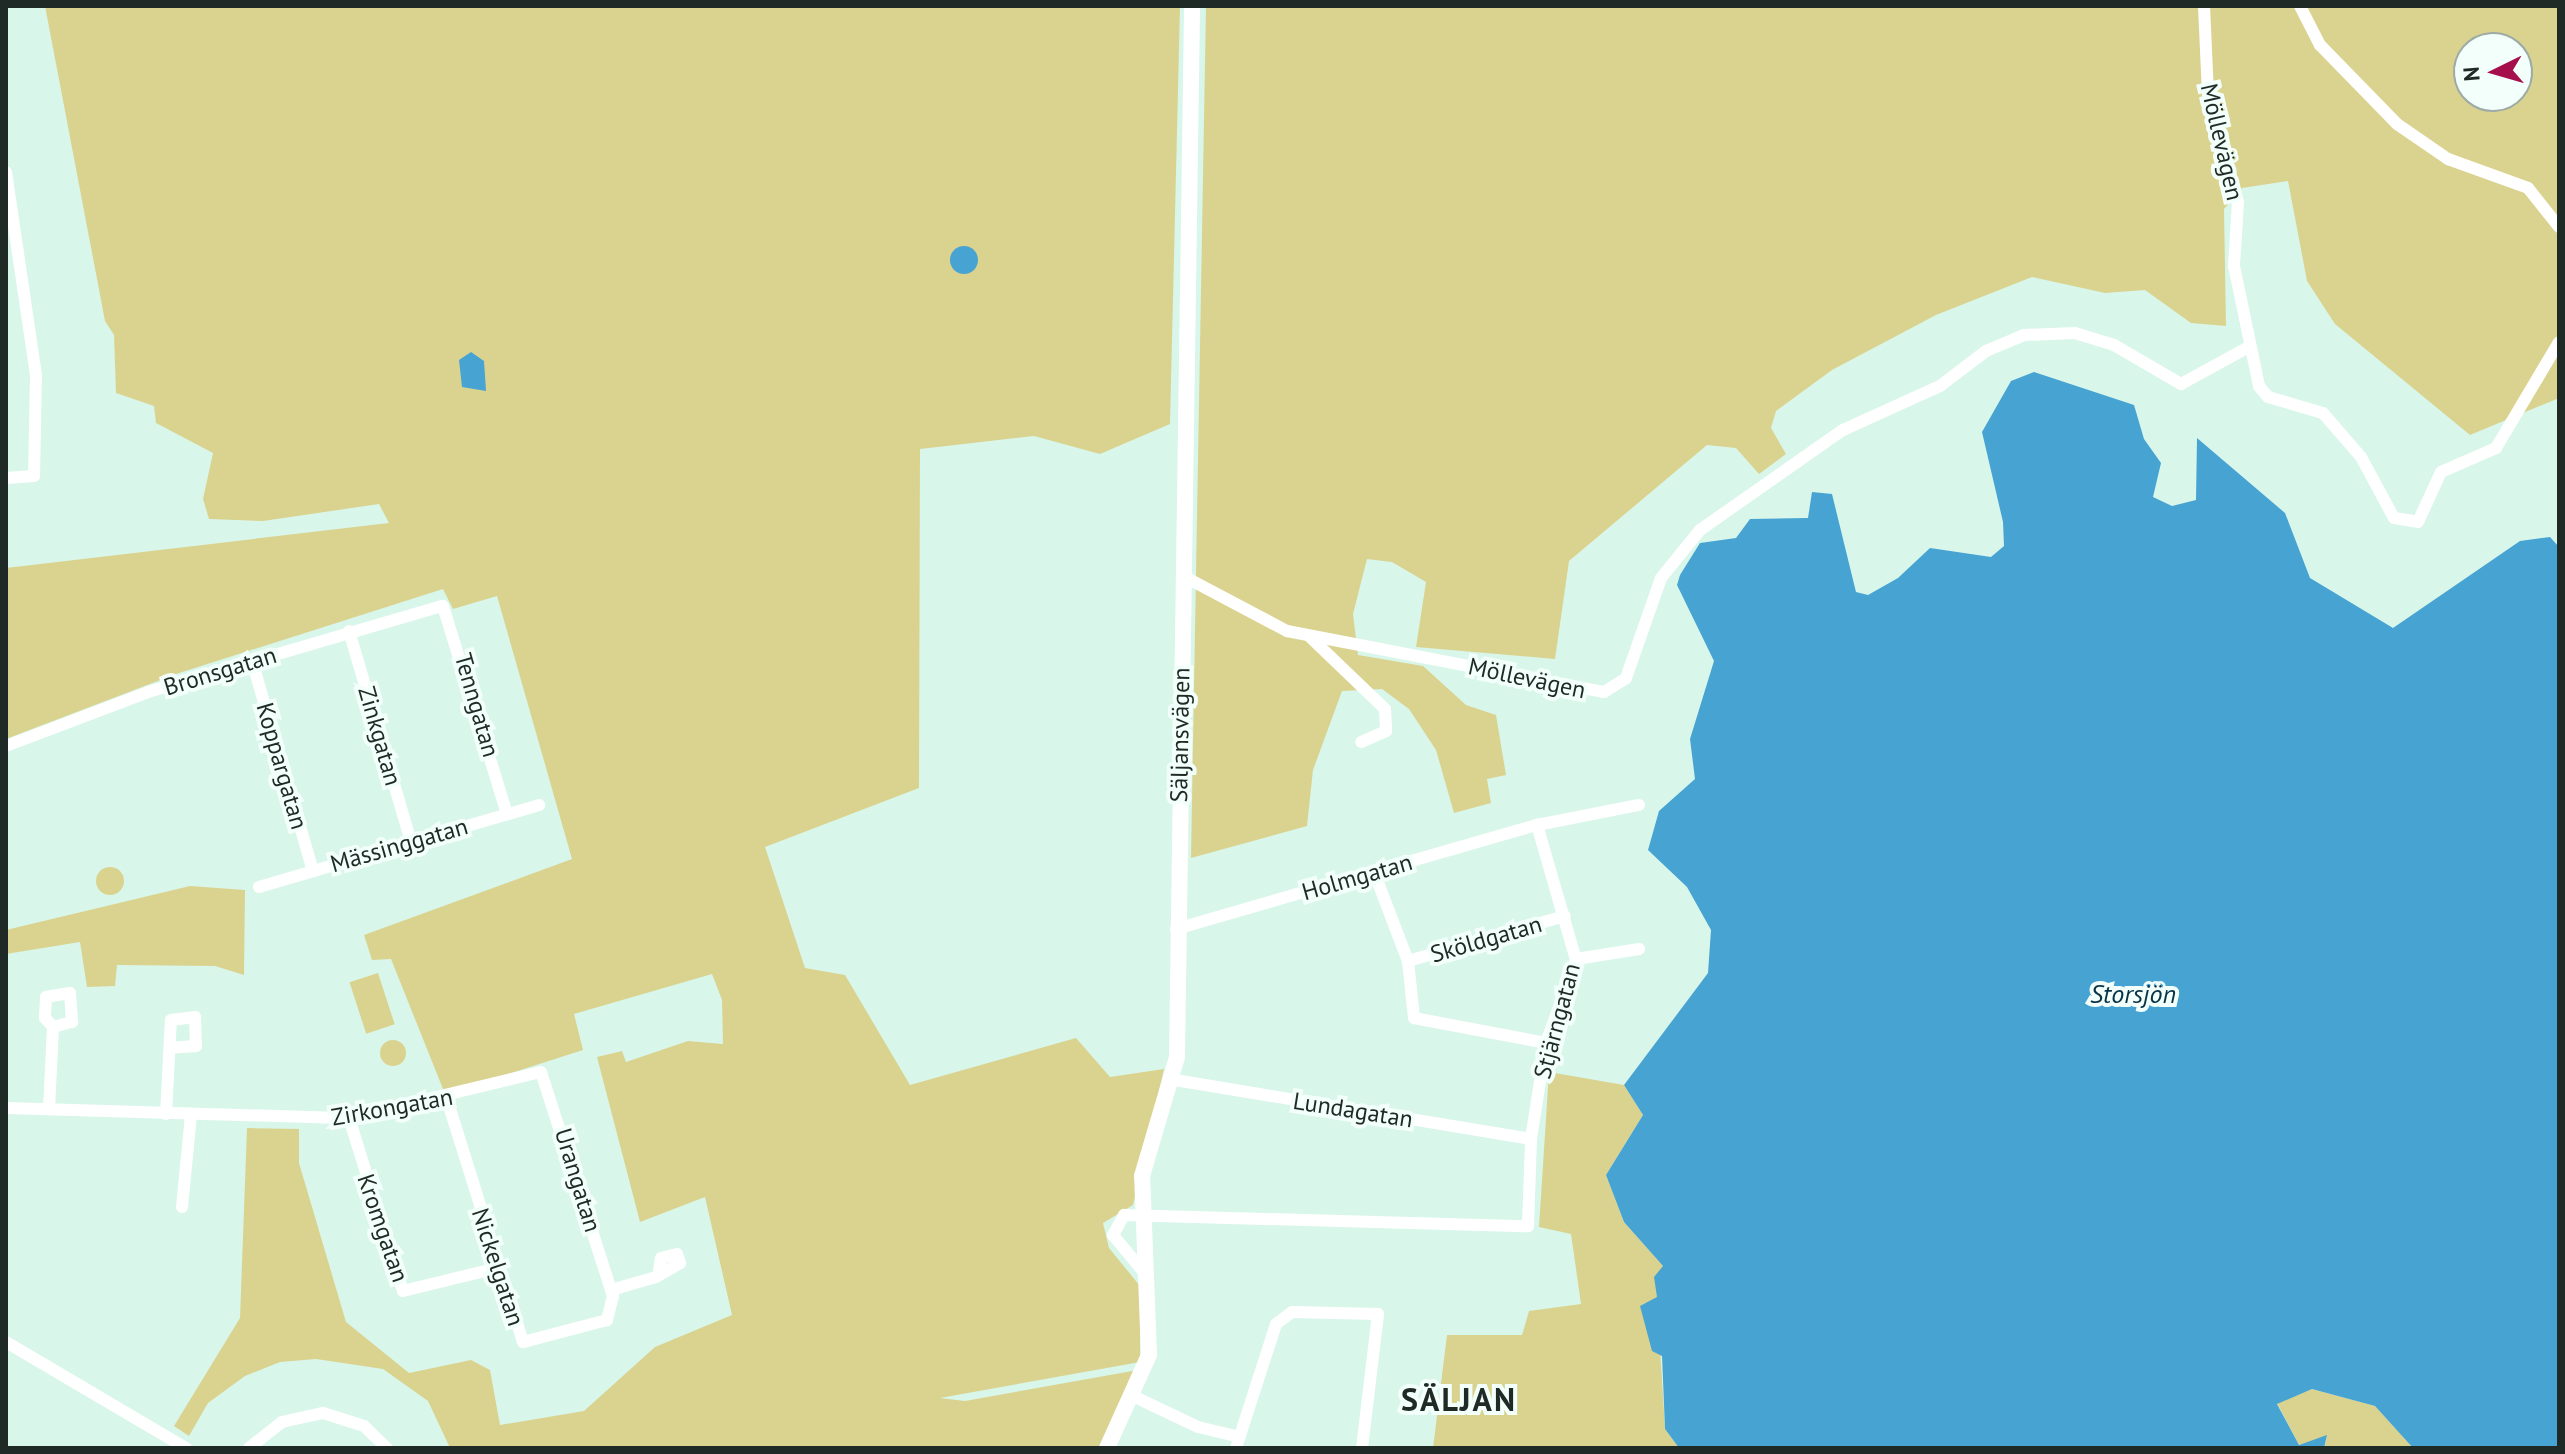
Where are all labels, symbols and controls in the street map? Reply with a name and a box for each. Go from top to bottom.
north arrow [2453,32,2533,112]
text: N [2457,65,2486,82]
street label: Möllevägen [2195,81,2249,203]
street label: Bronsgatan [160,640,280,702]
street label: Tenngatan [448,650,506,760]
street label: Möllevägen [1466,652,1588,704]
street label: Säljansvägen [1164,667,1196,803]
street label: Zinkgatan [352,683,408,789]
street label: Koppargatan [250,699,314,833]
street label: Mässinggatan [327,812,471,878]
street label: Holmgatan [1299,848,1415,906]
street label: Sköldgatan [1427,909,1545,969]
street label: Stjärngatan [1528,960,1586,1082]
water label: Storsjön [2090,978,2176,1010]
street label: Zirkongatan [329,1082,455,1132]
street label: Lundagatan [1291,1086,1415,1134]
street label: Urangatan [549,1125,607,1235]
street label: Kromgatan [351,1170,415,1286]
street label: Nickelgatan [465,1205,531,1329]
district label: SÄLJAN [1401,1380,1517,1418]

